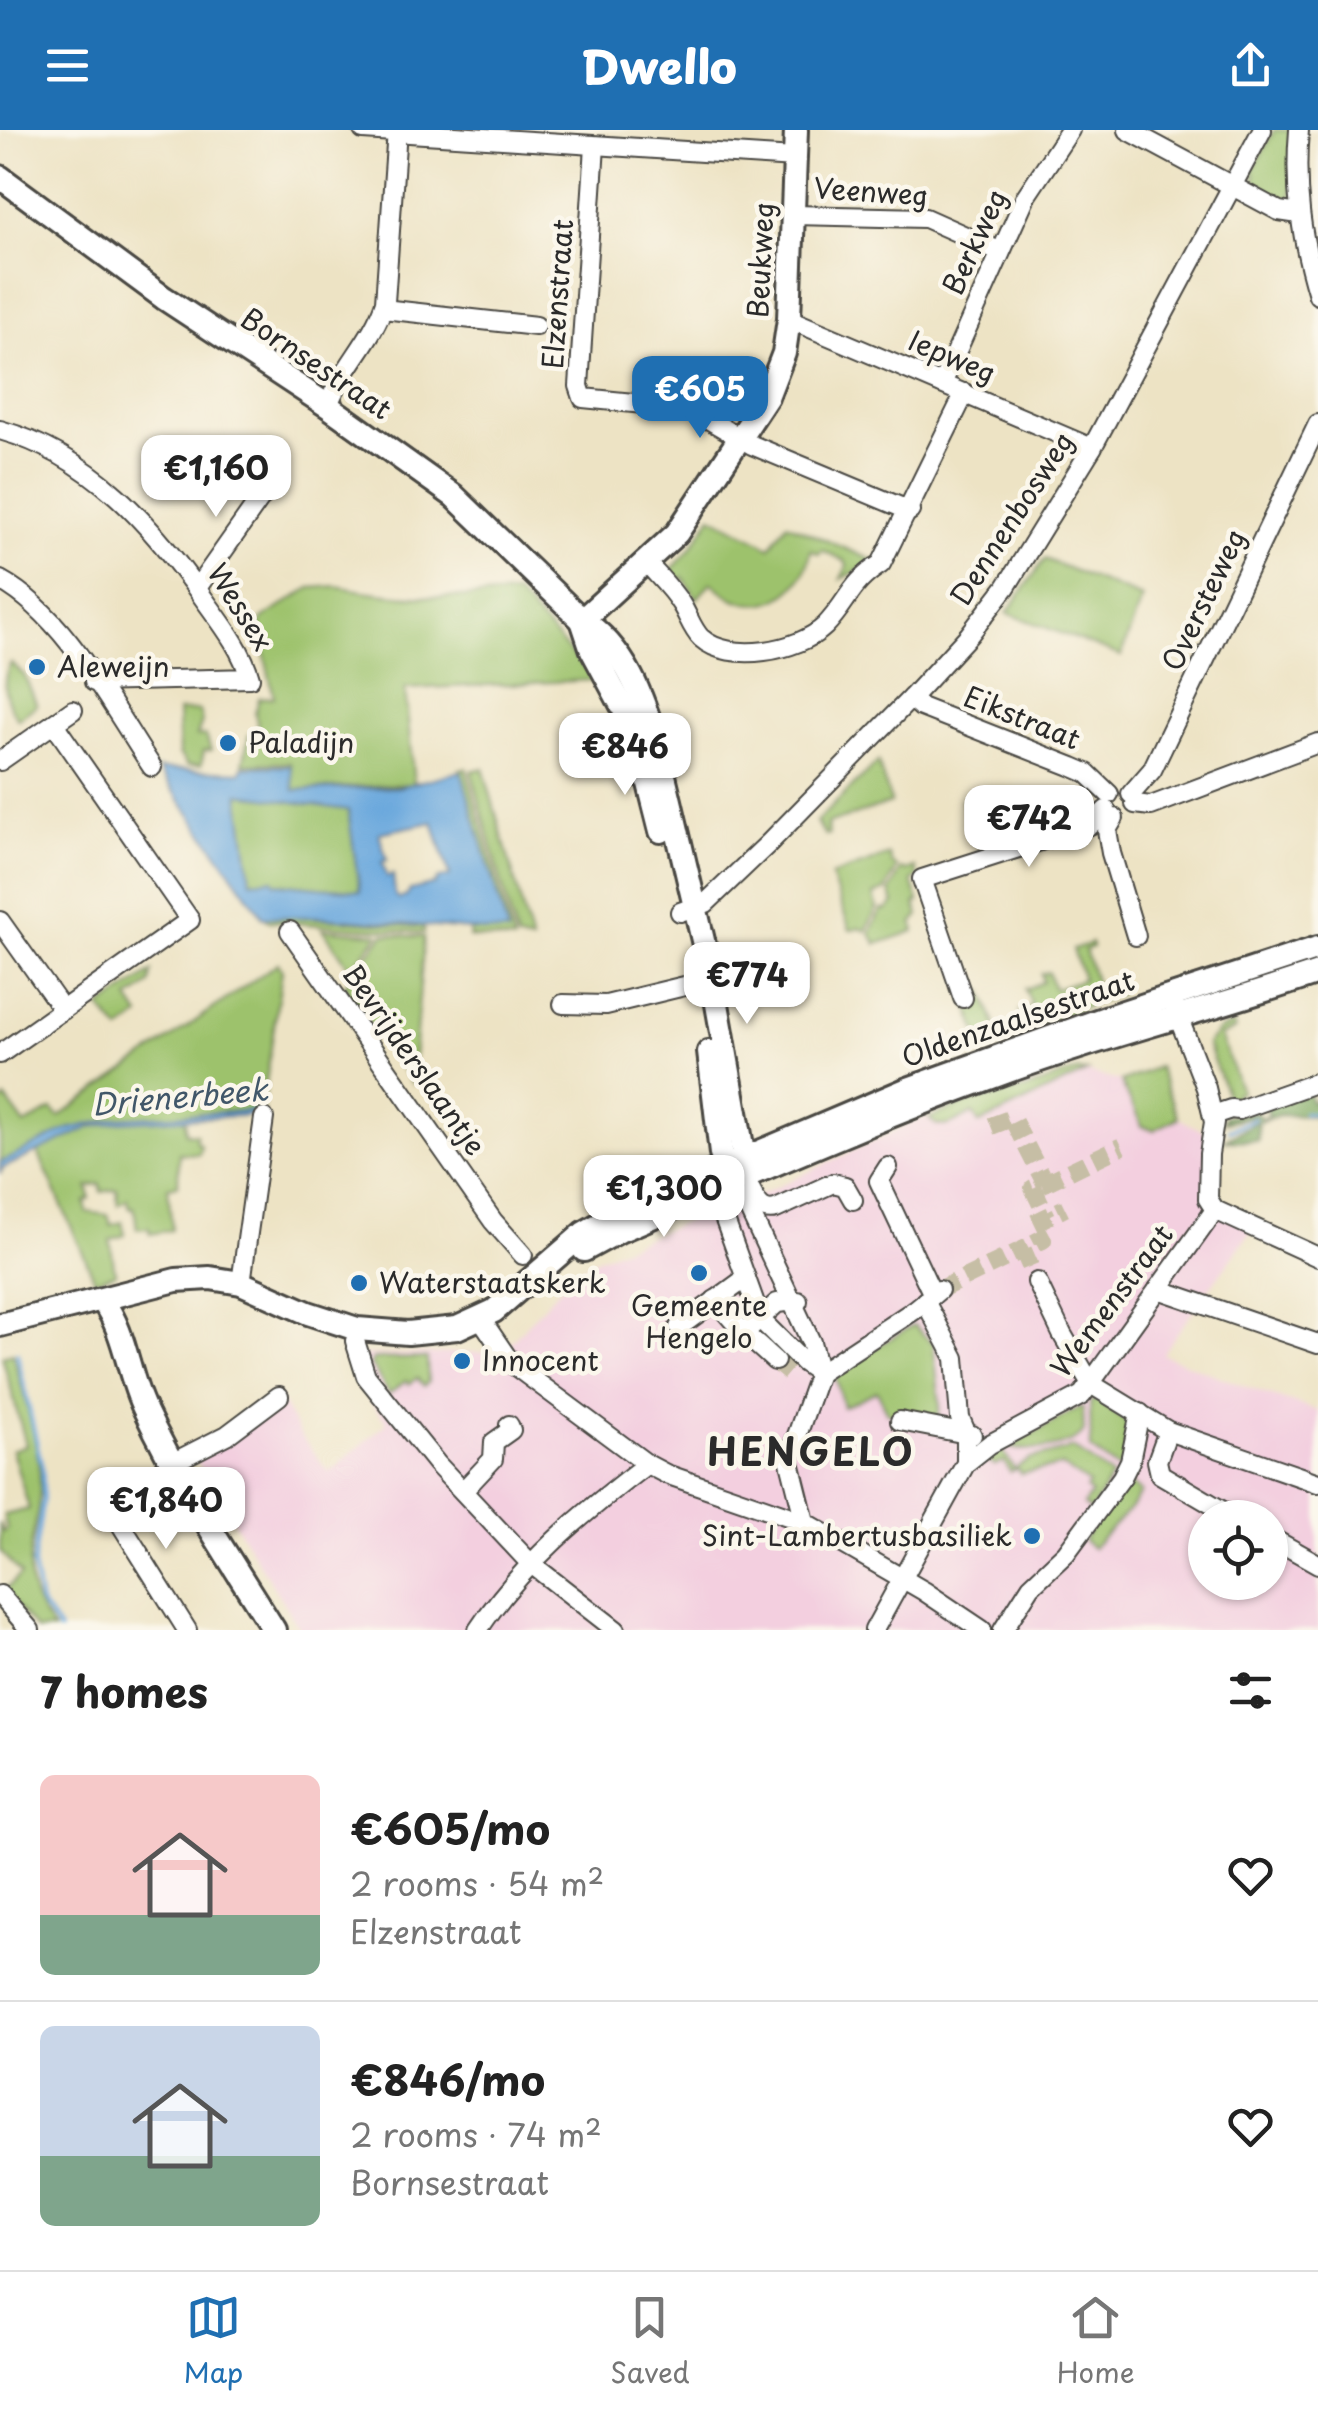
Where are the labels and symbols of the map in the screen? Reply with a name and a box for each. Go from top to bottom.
street label: Veenweg [812,165,930,216]
street label: Berkweg [930,181,1017,301]
street label: Beukweg [735,201,784,319]
street label: Elzenstraat [530,217,583,370]
street label: Bornsestraat [233,296,401,429]
street label: Iepweg [902,318,1003,393]
pin: €605 [641,356,759,441]
street label: Dennenbosweg [938,422,1083,614]
pin: €1,160 [135,435,297,520]
street label: Oversteweg [1150,521,1256,678]
street label: Wessex [198,554,285,658]
place label: Aleweijn [57,644,169,687]
marker: Aleweijn [26,656,48,678]
street label: Eikstraat [958,674,1087,759]
pin: €846 [566,713,684,798]
place label: Paladijn [248,720,354,763]
marker: Paladijn [217,732,239,754]
pin: €742 [970,785,1088,870]
pin: €774 [688,942,806,1027]
street label: Bevrijderslaantje [333,955,497,1164]
street label: Oldenzaalsestraat [895,958,1140,1078]
water label: Drienerbeek [90,1065,271,1126]
pin: €1,300 [583,1155,745,1240]
street label: Wemenstraat [1039,1215,1183,1386]
place label: Waterstaatskerk [379,1260,606,1303]
marker: Gemeente Hengelo [688,1262,710,1284]
marker: Waterstaatskerk [348,1272,370,1294]
place label: Gemeente Hengelo [631,1283,767,1358]
place label: Innocent [482,1338,599,1381]
marker: Innocent [451,1350,473,1372]
district label: HENGELO [707,1422,915,1479]
pin: €1,840 [85,1467,247,1552]
place label: Sint-Lambertusbasiliek [702,1513,1012,1556]
marker: Sint-Lambertusbasiliek [1021,1525,1043,1547]

